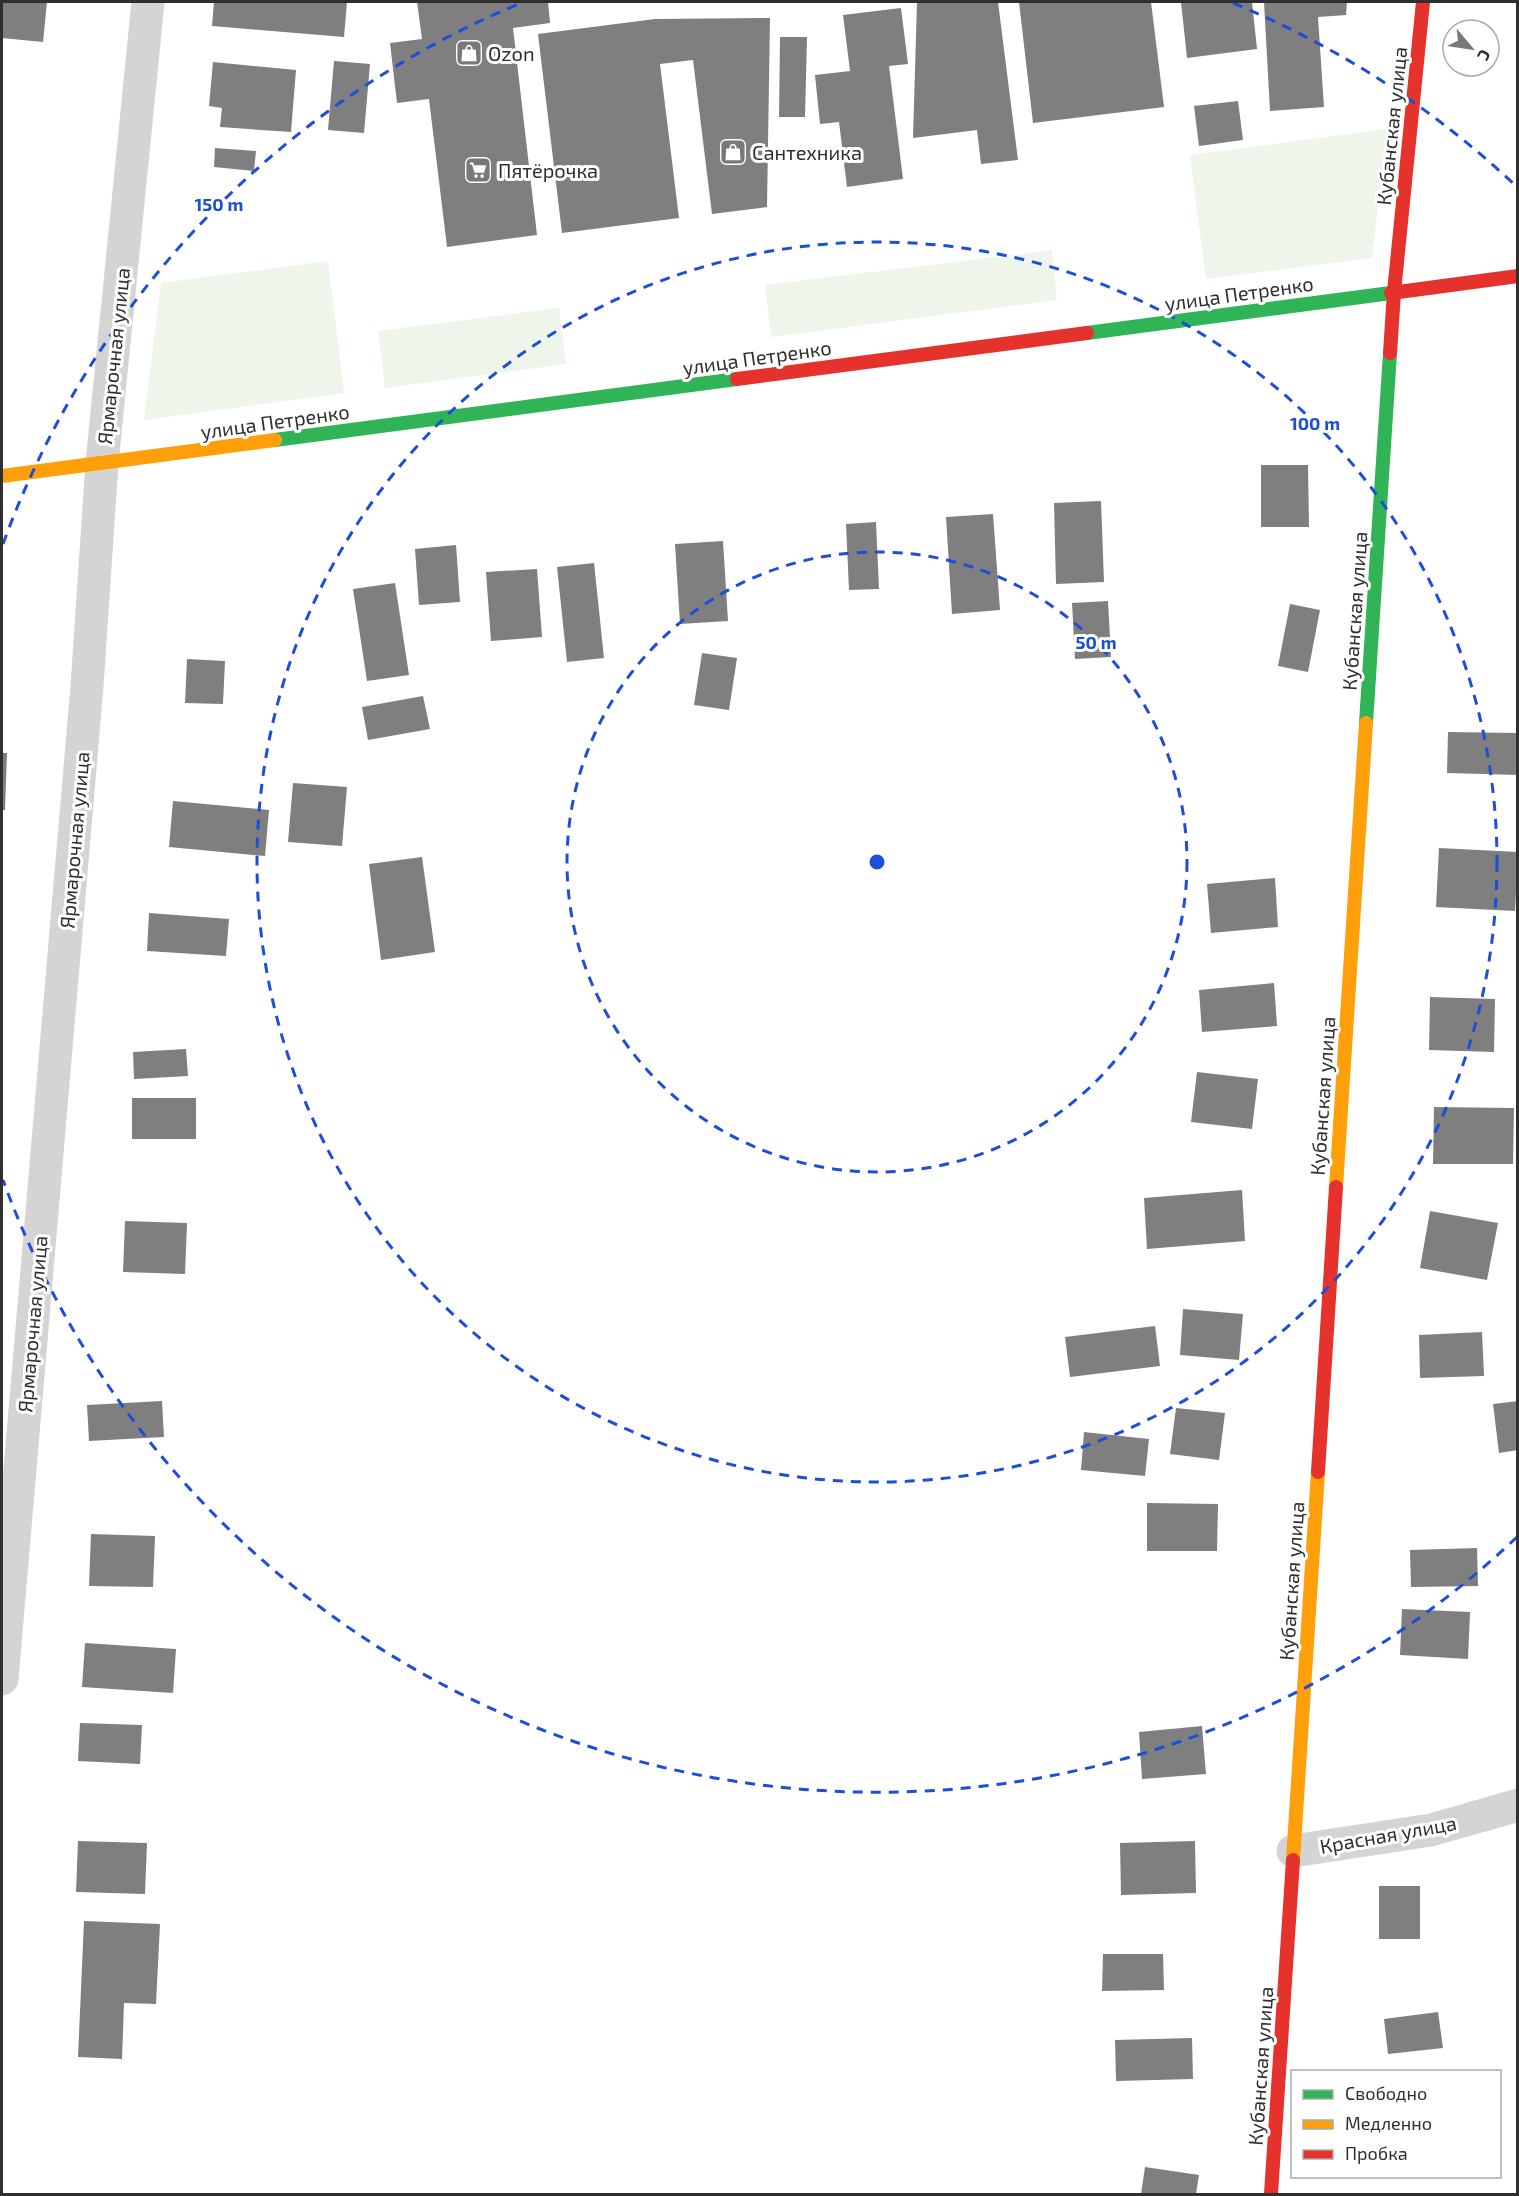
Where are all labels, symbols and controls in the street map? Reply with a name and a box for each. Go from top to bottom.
north arrow [1441,18,1501,78]
shop icon: Ozon [454,38,484,68]
place label: Ozon [488,41,535,65]
street label: Кубанская улица [1371,46,1412,207]
text: С [1474,47,1495,64]
shop icon: Сантехника [718,137,748,167]
place label: Сантехника [752,140,862,164]
supermarket icon: Пятёрочка [463,155,493,185]
place label: Пятёрочка [498,158,598,182]
text: 150 m [195,193,243,215]
street label: Ярмарочная улица [92,266,135,446]
street label: улица Петренко [1163,271,1315,316]
street label: улица Петренко [681,335,833,380]
street label: улица Петренко [199,399,351,444]
text: 100 m [1290,412,1340,434]
street label: Кубанская улица [1336,531,1373,691]
text: 50 m [1075,631,1117,653]
street label: Ярмарочная улица [54,751,95,930]
centre of rings [867,852,887,872]
street label: Кубанская улица [1304,1016,1341,1176]
street label: Ярмарочная улица [12,1235,53,1414]
street label: Кубанская улица [1273,1501,1310,1661]
street label: Красная улица [1318,1810,1458,1859]
street label: Кубанская улица [1242,1986,1279,2146]
legend [1291,2070,1501,2178]
text: Свободно [1345,2082,1427,2104]
text: Медленно [1345,2112,1432,2134]
text: Пробка [1345,2142,1408,2164]

